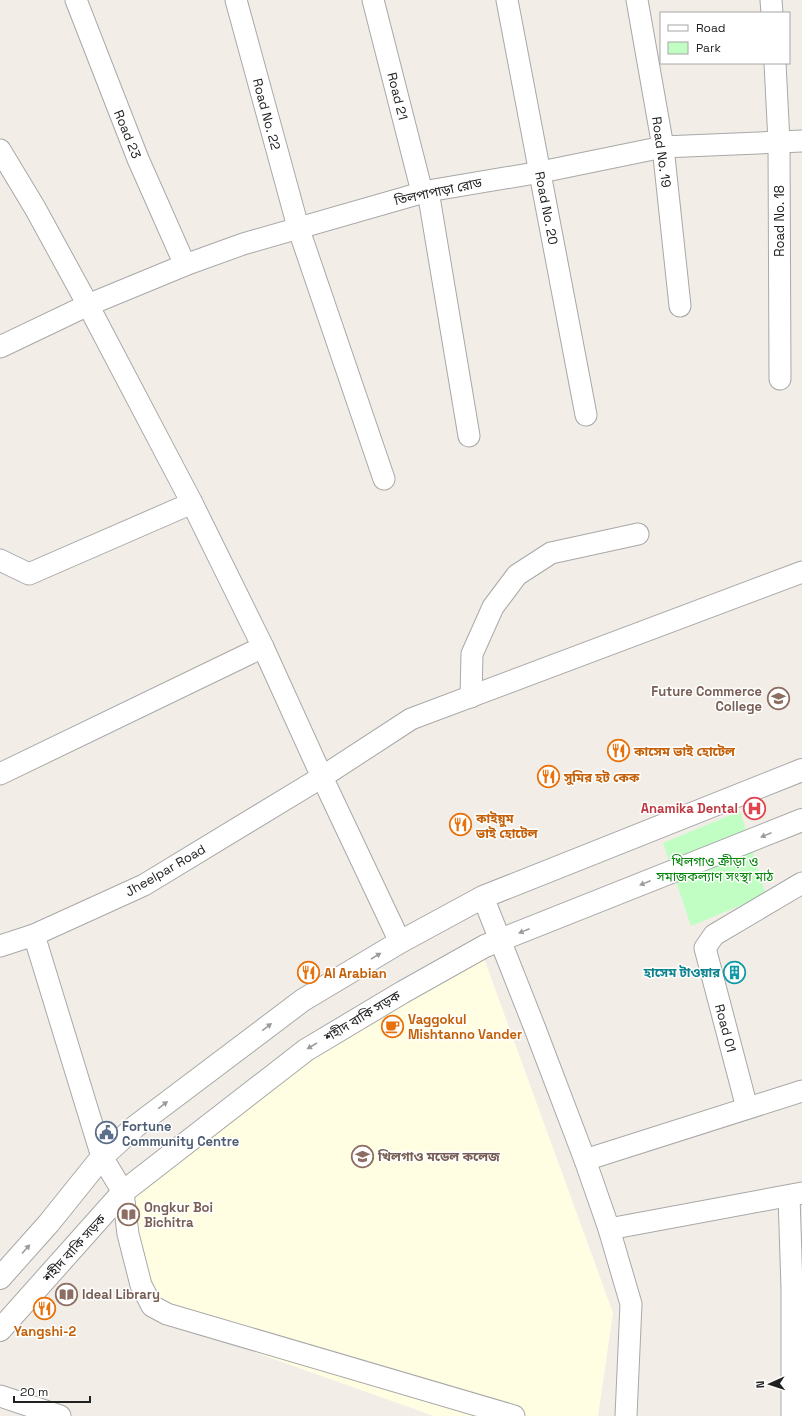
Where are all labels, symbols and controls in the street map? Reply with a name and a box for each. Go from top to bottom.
legend [660,12,790,64]
text: Road [696,20,725,36]
text: Park [696,40,721,56]
street label: Road 21 [383,71,412,122]
street label: Road No. 22 [249,76,284,152]
street label: Road 23 [110,107,145,161]
street label: Road No. 19 [648,116,675,189]
street label: Road No. 20 [531,170,562,246]
street label: তিলপাপাড়া রোড [392,174,484,209]
street label: Road No. 18 [771,185,788,257]
place label: Future Commerce College [651,683,762,715]
school or university icon: Future Commerce College [765,685,791,711]
restaurant icon: কাসেম ভাই হোটেল [605,738,631,764]
place label: কাসেম ভাই হোটেল [633,743,735,760]
restaurant icon: সুমির হট কেক [536,764,562,790]
place label: সুমির হট কেক [563,769,640,786]
hospital icon: Anamika Dental [741,795,767,821]
place label: Anamika Dental [641,800,738,817]
place label: কাইয়ুম ভাই হোটেল [475,810,538,842]
restaurant icon: কাইয়ুম ভাই হোটেল [447,812,473,838]
one-way arrow [759,832,771,838]
street label: Jheelpar Road [122,841,209,900]
park label: খিলগাও ক্রীড়া ও সমাজকল্যাণ সংস্থা মাঠ [656,853,774,885]
one-way arrow [639,880,651,886]
one-way arrow [518,928,530,934]
one-way arrow [370,953,382,960]
building icon: হাসেম টাওয়ার [722,959,748,985]
restaurant icon: Al Arabian [295,960,321,986]
place label: হাসেম টাওয়ার [643,964,720,981]
place label: Al Arabian [324,965,387,982]
street label: শহীদ বাকি সড়ক [320,987,404,1046]
street label: Road 01 [711,1002,740,1054]
place label: Vaggokul Mishtanno Vander [408,1011,522,1043]
cafe icon: Vaggokul Mishtanno Vander [380,1013,406,1039]
one-way arrow [262,1023,273,1031]
one-way arrow [307,1042,317,1050]
one-way arrow [158,1101,169,1109]
place label: Fortune Community Centre [122,1118,239,1150]
public building icon: Fortune Community Centre [93,1120,119,1146]
school or university icon: খিলগাও মডেল কলেজ [349,1143,375,1169]
place label: খিলগাও মডেল কলেজ [377,1148,500,1165]
place label: Ongkur Boi Bichitra [144,1199,213,1231]
library icon: Ongkur Boi Bichitra [115,1201,141,1227]
street label: শহীদ বাকি সড়ক [39,1210,110,1287]
one-way arrow [21,1244,31,1254]
library icon: Ideal Library [53,1281,79,1307]
place label: Ideal Library [82,1286,160,1303]
restaurant icon: Yangshi-2 [32,1296,58,1322]
place label: Yangshi-2 [14,1323,77,1340]
north arrow [750,1364,790,1404]
scale bar [14,1378,90,1404]
text: N [753,1380,767,1389]
text: 20 m [20,1384,48,1400]

